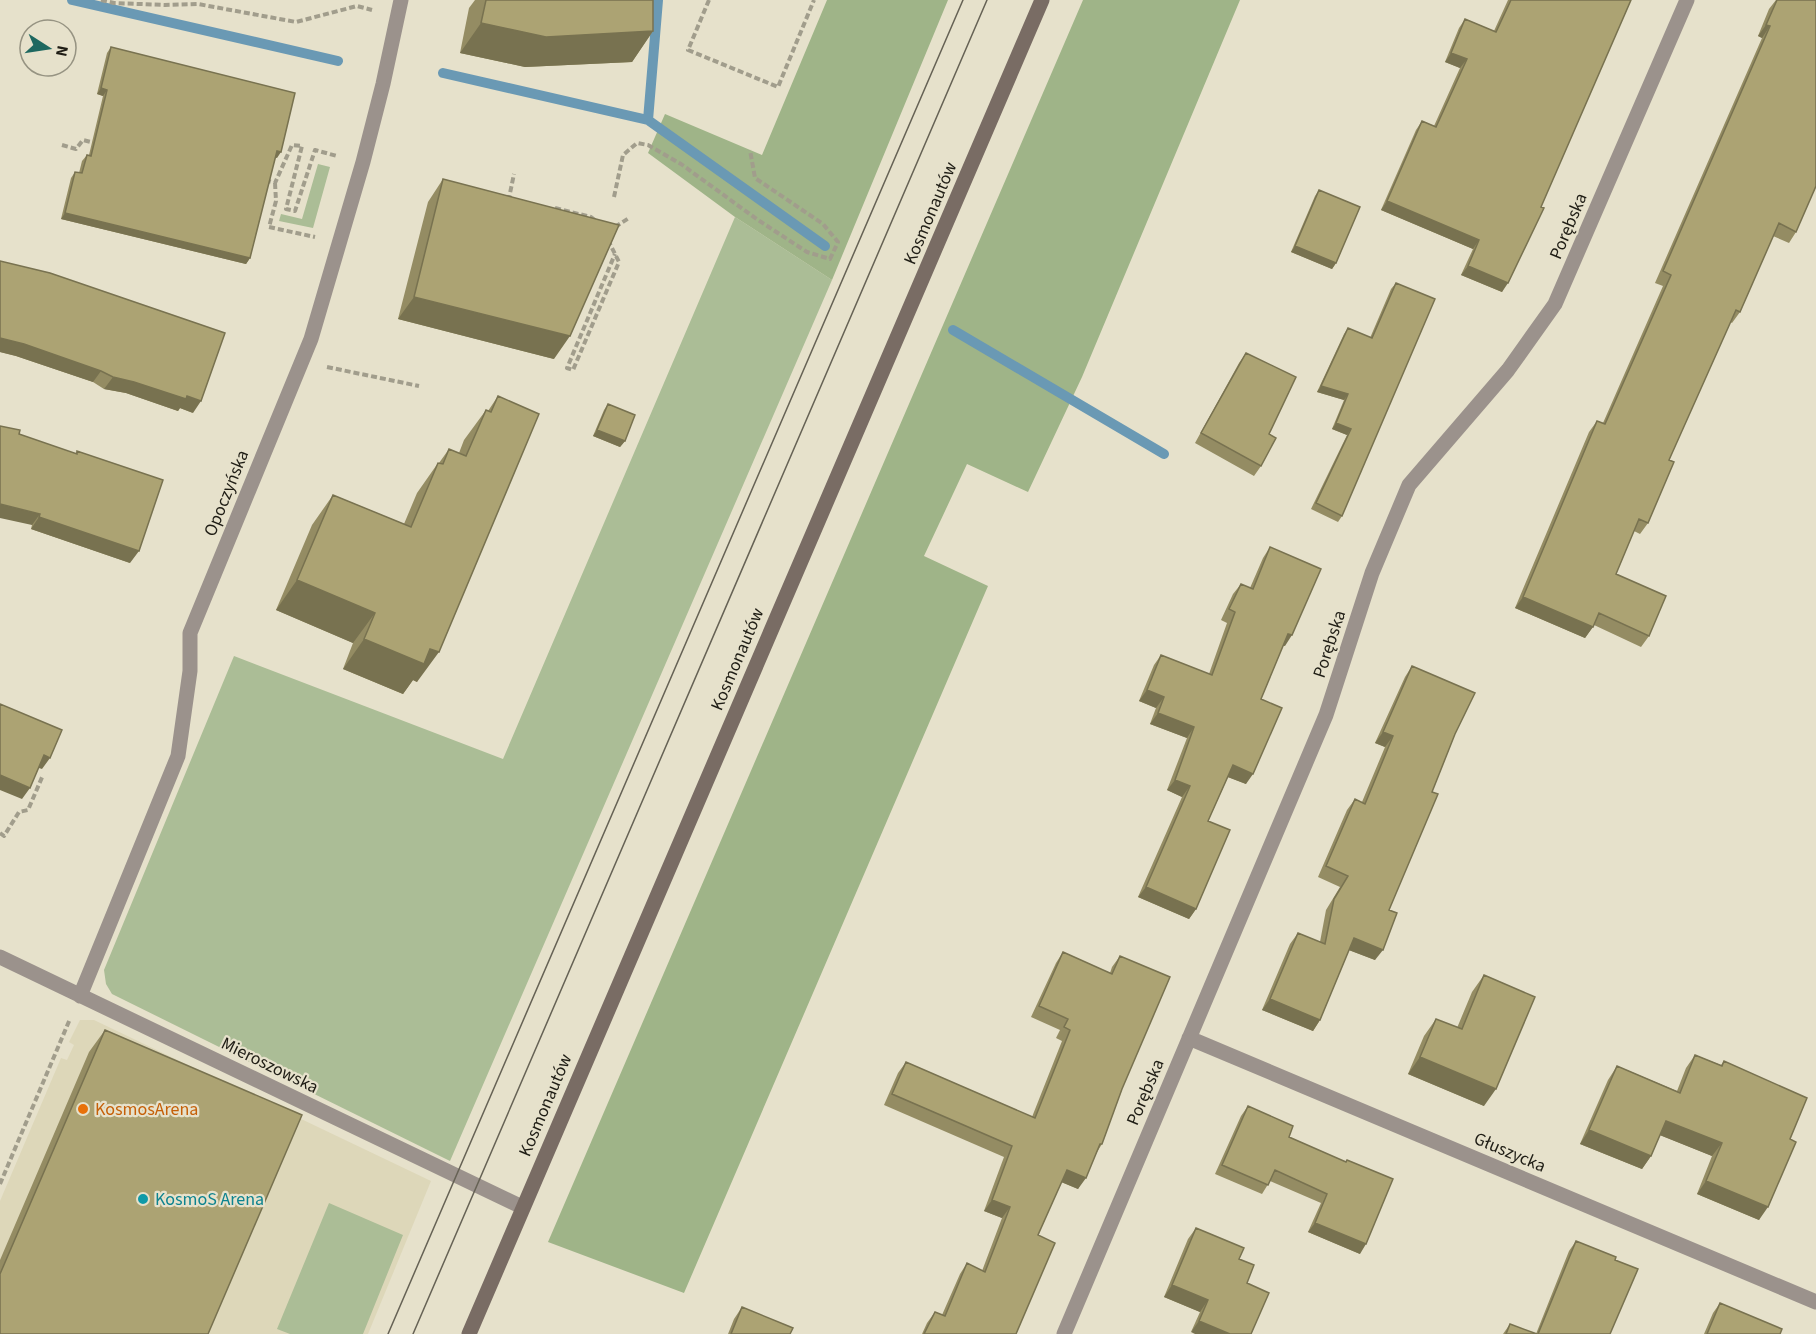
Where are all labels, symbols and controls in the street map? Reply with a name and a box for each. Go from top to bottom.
north arrow [18,18,78,78]
text: N [50,43,74,58]
street label: Kosmonautów [898,158,963,268]
street label: Porębska [1543,189,1594,263]
street label: Opoczyńska [198,446,255,540]
street label: Kosmonautów [705,604,770,714]
street label: Porębska [1307,607,1352,681]
street label: Mieroszowska [217,1031,323,1100]
street label: Kosmonautów [513,1050,578,1160]
street label: Porębska [1120,1055,1171,1129]
place label: KosmosArena [95,1097,198,1122]
marker: KosmosArena [76,1102,90,1116]
street label: Głuszycka [1470,1126,1550,1179]
place label: KosmoS Arena [155,1187,264,1212]
marker: KosmoS Arena [136,1192,150,1206]

